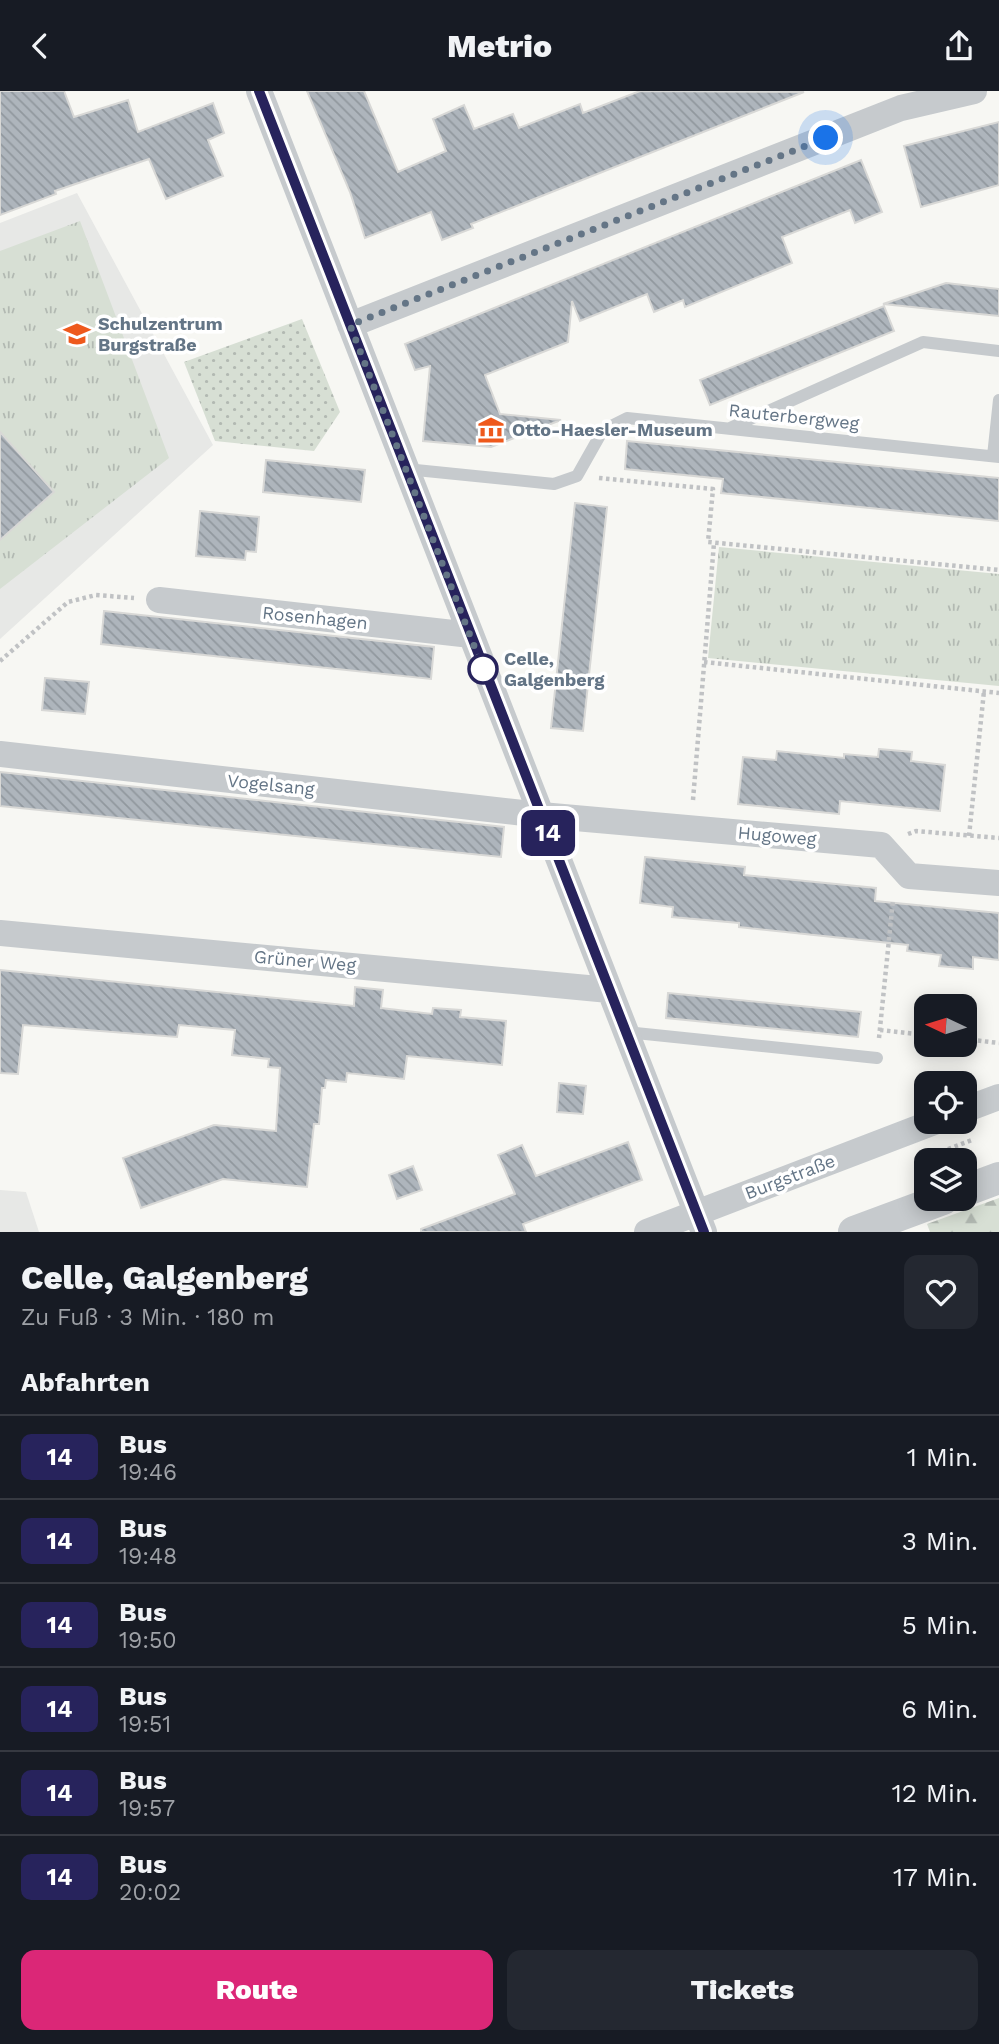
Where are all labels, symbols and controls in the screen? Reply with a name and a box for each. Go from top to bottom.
icon: back [21,27,59,65]
text: Metrio [447,27,552,65]
icon: share [940,27,978,65]
your location [808,120,843,155]
place label: Schulzentrum Burgstraße [98,313,223,355]
school or university icon: Schulzentrum Burgstraße [62,319,92,349]
street label: Rauterbergweg [728,399,861,434]
museum icon: Otto-Haesler-Museum [476,415,506,445]
place label: Otto-Haesler-Museum [512,419,713,440]
street label: Rosenhagen [261,602,369,633]
place label: Celle, Galgenberg [504,648,605,690]
marker: Celle, Galgenberg [468,654,498,684]
street label: Vogelsang [226,769,316,800]
line badge: 14 [516,810,580,856]
text: 14 [535,819,561,847]
street label: Hugoweg [737,822,818,849]
street label: Grüner Weg [253,946,357,975]
north arrow [914,994,976,1057]
map controls [914,994,977,1211]
button: locate [914,1071,977,1134]
button: layers [914,1148,977,1211]
street label: Burgstraße [742,1150,838,1203]
button: heart [904,1255,978,1329]
text: Celle, Galgenberg [21,1258,308,1297]
text: Zu Fuß · 3 Min. · 180 m [21,1304,274,1331]
text: Abfahrten [21,1367,150,1397]
text: Bus [119,1429,167,1459]
text: 1 Min. [907,1442,978,1472]
text: 14 [47,1443,72,1471]
text: 19:46 [119,1459,177,1486]
text: Bus [119,1513,167,1543]
text: 3 Min. [902,1526,978,1556]
text: 14 [47,1527,72,1555]
text: 19:48 [119,1543,177,1570]
text: Bus [119,1597,167,1627]
text: 5 Min. [902,1610,978,1640]
text: 14 [47,1611,72,1639]
text: 19:50 [119,1627,177,1654]
text: Bus [119,1681,167,1711]
text: 6 Min. [901,1694,978,1724]
text: 14 [47,1695,72,1723]
text: 19:51 [119,1711,171,1738]
text: Bus [119,1765,167,1795]
text: 12 Min. [892,1778,978,1808]
text: 14 [47,1779,72,1807]
text: 19:57 [119,1795,175,1822]
text: Bus [119,1849,167,1879]
text: 17 Min. [893,1862,978,1892]
text: 14 [47,1863,72,1891]
text: 20:02 [119,1879,181,1906]
button: Route [21,1950,493,2030]
button: Tickets [507,1950,978,2030]

